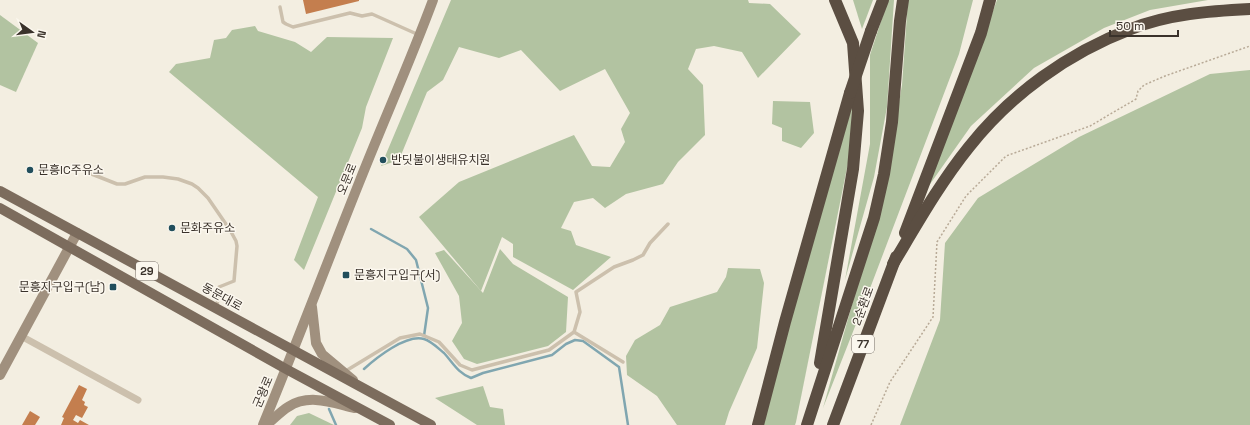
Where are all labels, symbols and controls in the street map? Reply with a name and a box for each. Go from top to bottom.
north arrow [12,12,52,52]
scale bar [1110,12,1178,38]
text: 50 m [1116,18,1144,34]
text: N [34,29,49,40]
place label: 반딧불이생태유치원 [391,152,490,168]
marker: 반딧불이생태유치원 [378,155,388,165]
street label: 오문로 [333,161,361,197]
place label: 문흥IC주유소 [38,162,104,178]
marker: 문흥IC주유소 [25,165,35,175]
place label: 문화주유소 [180,220,235,236]
marker: 문화주유소 [167,223,177,233]
road number: 29 [136,262,158,280]
place label: 문흥지구입구(서) [354,267,440,283]
marker: 문흥지구입구(서) [341,270,351,280]
place label: 문흥지구입구(남) [19,279,105,295]
street label: 동문대로 [199,279,245,315]
marker: 문흥지구입구(남) [108,282,118,292]
street label: 2순환로 [849,284,877,328]
road number: 77 [852,335,874,353]
street label: 군왕로 [249,374,277,410]

